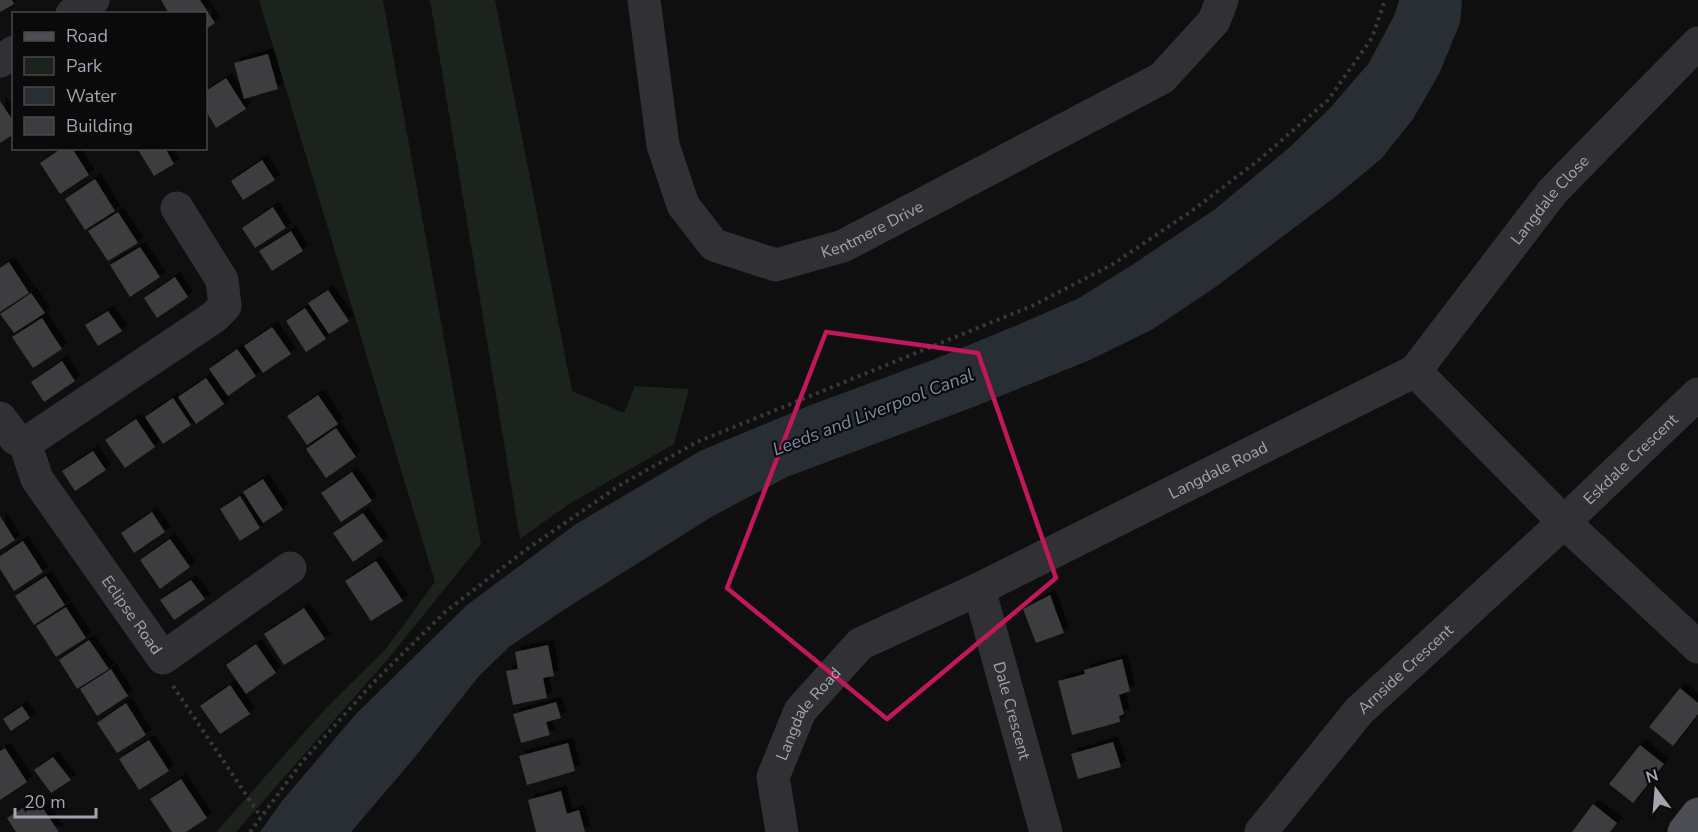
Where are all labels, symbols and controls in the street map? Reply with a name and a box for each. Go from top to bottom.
legend [12,12,207,150]
text: Road [66,24,108,48]
text: Park [66,54,103,78]
text: Water [66,84,117,108]
text: Building [66,114,133,138]
street label: Langdale Close [1506,151,1594,249]
street label: Kentmere Drive [818,196,927,264]
water label: Leeds and Liverpool Canal [769,363,977,461]
street label: Eskdale Crescent [1579,409,1683,510]
street label: Langdale Road [1165,437,1271,505]
street label: Eclipse Road [96,571,167,659]
street label: Arnside Crescent [1353,619,1458,719]
street label: Dale Crescent [988,659,1036,763]
street label: Langdale Road [771,663,846,764]
north arrow [1626,760,1686,820]
text: N [1643,764,1661,789]
scale bar [15,781,96,819]
text: 20 m [24,790,66,814]

